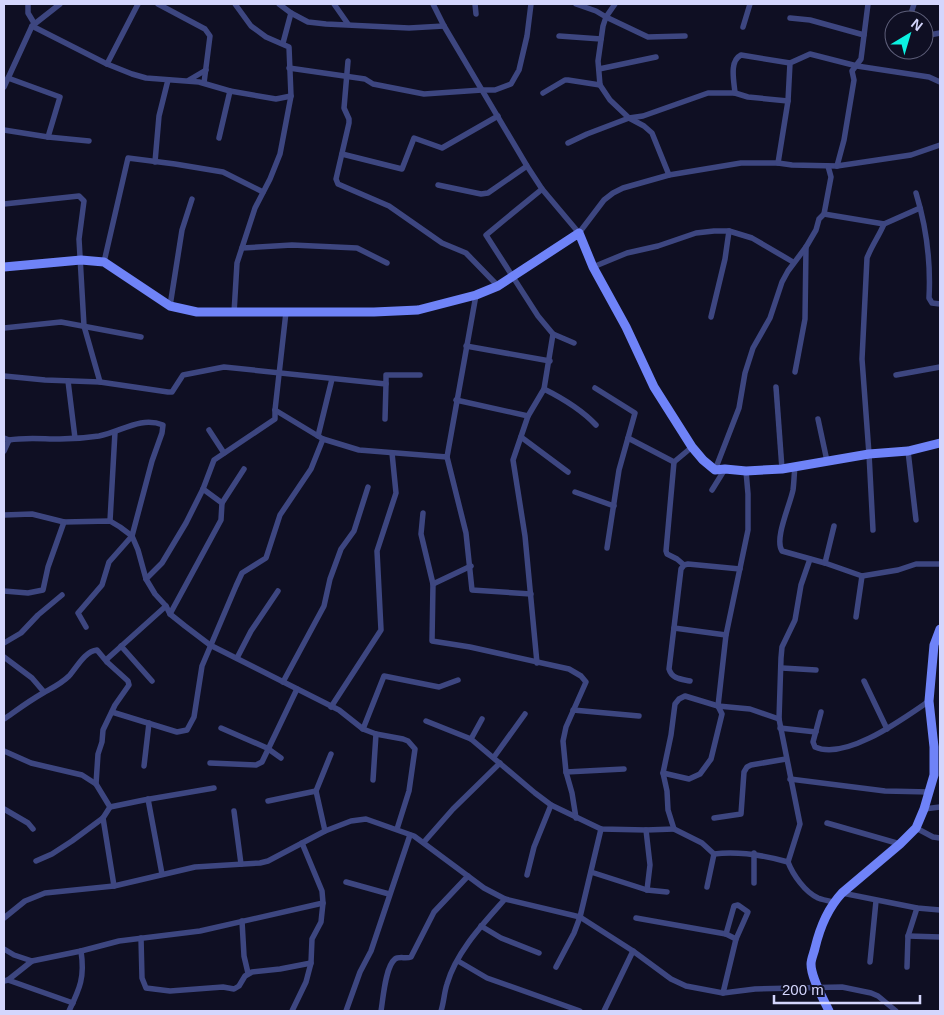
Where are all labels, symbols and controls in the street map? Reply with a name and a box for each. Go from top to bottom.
north arrow [884,10,934,60]
text: N [908,15,926,34]
scale bar [774,972,920,1004]
text: 200 m [782,981,824,998]

